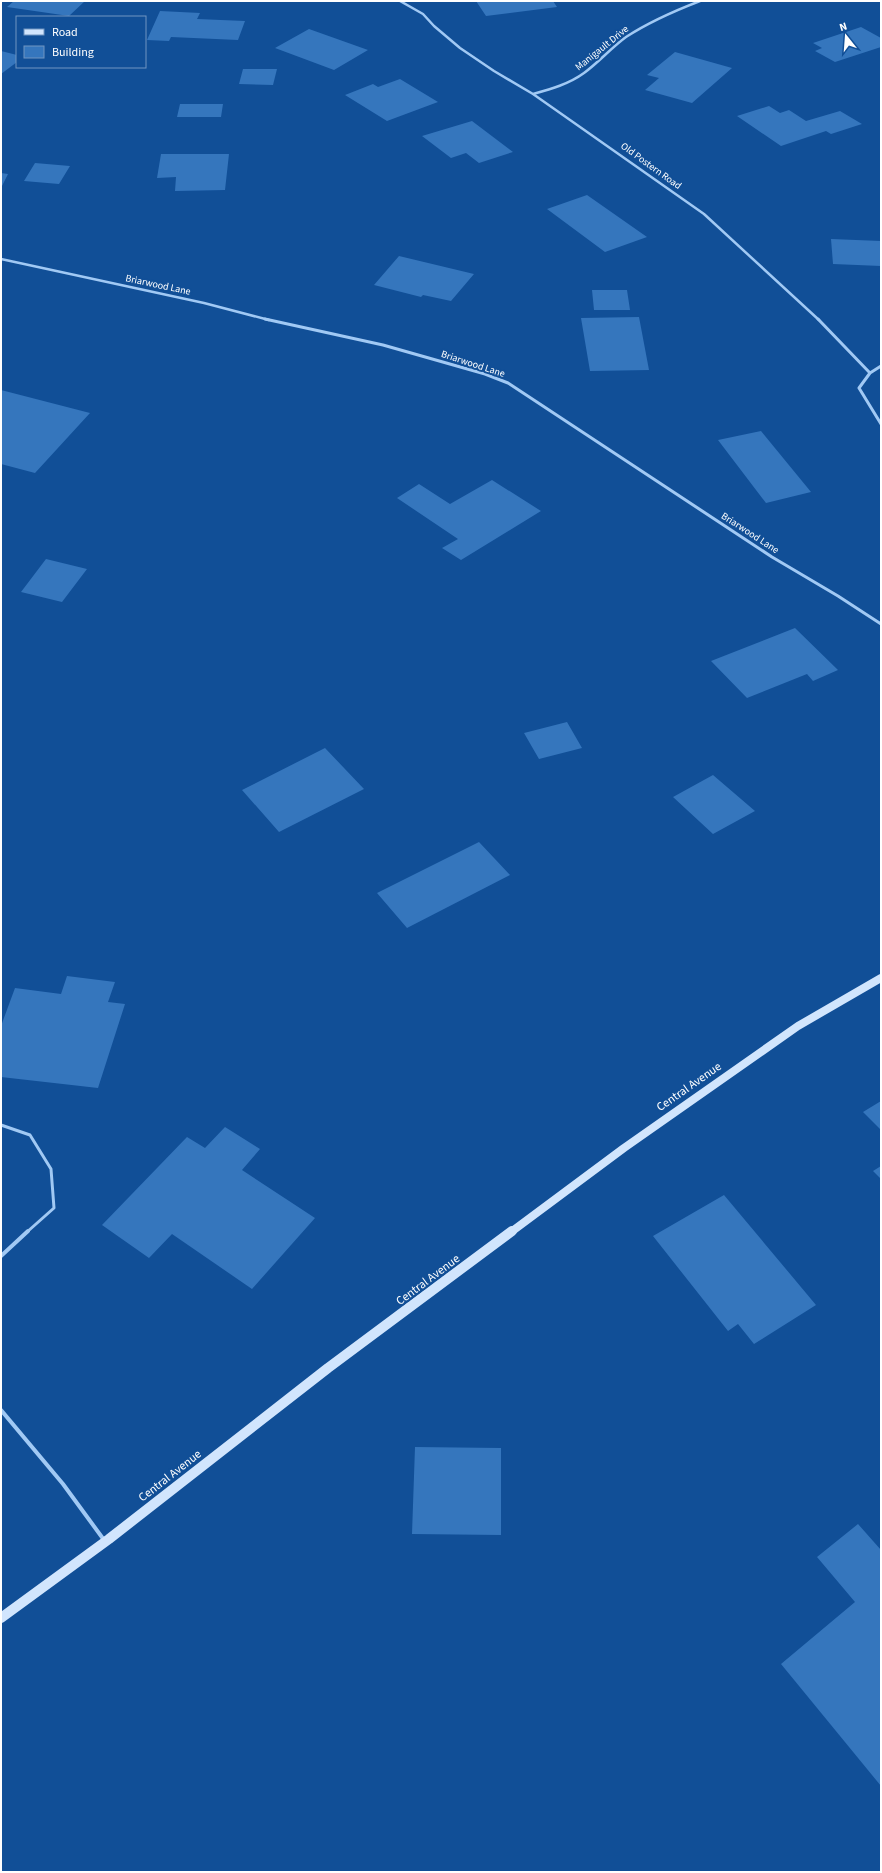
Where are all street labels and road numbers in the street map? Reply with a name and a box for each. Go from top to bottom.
street label: Manigault Drive [572,22,632,74]
street label: Old Postern Road [618,139,684,193]
street label: Briarwood Lane [124,271,192,299]
street label: Briarwood Lane [439,347,507,381]
street label: Briarwood Lane [718,509,782,557]
street label: Central Avenue [653,1058,725,1116]
street label: Central Avenue [393,1250,463,1310]
street label: Central Avenue [135,1446,205,1506]

